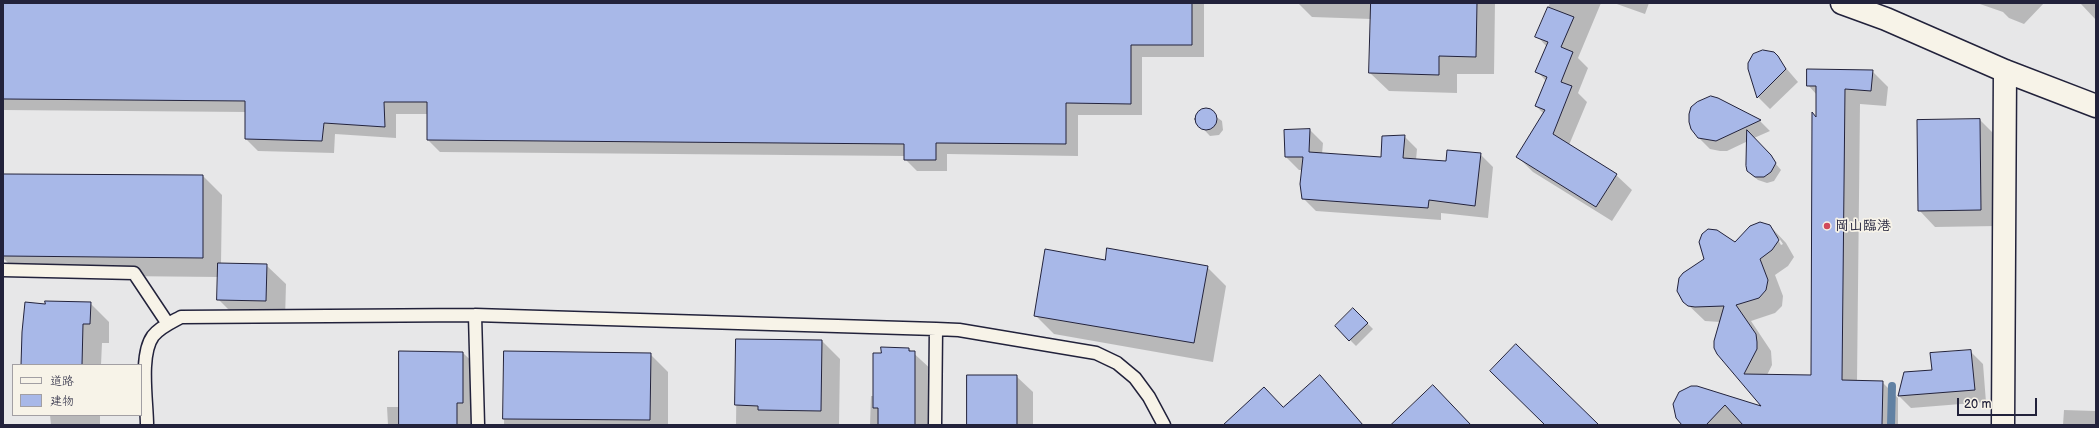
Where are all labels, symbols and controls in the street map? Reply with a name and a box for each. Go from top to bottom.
place label: 岡山臨港 [1835,218,1891,234]
marker: 岡山臨港 [1822,221,1832,231]
legend [12,364,142,416]
text: 道路 [50,374,74,389]
scale bar [1959,390,2039,416]
text: 建物 [50,394,74,409]
text: 20 m [1964,397,1991,412]

